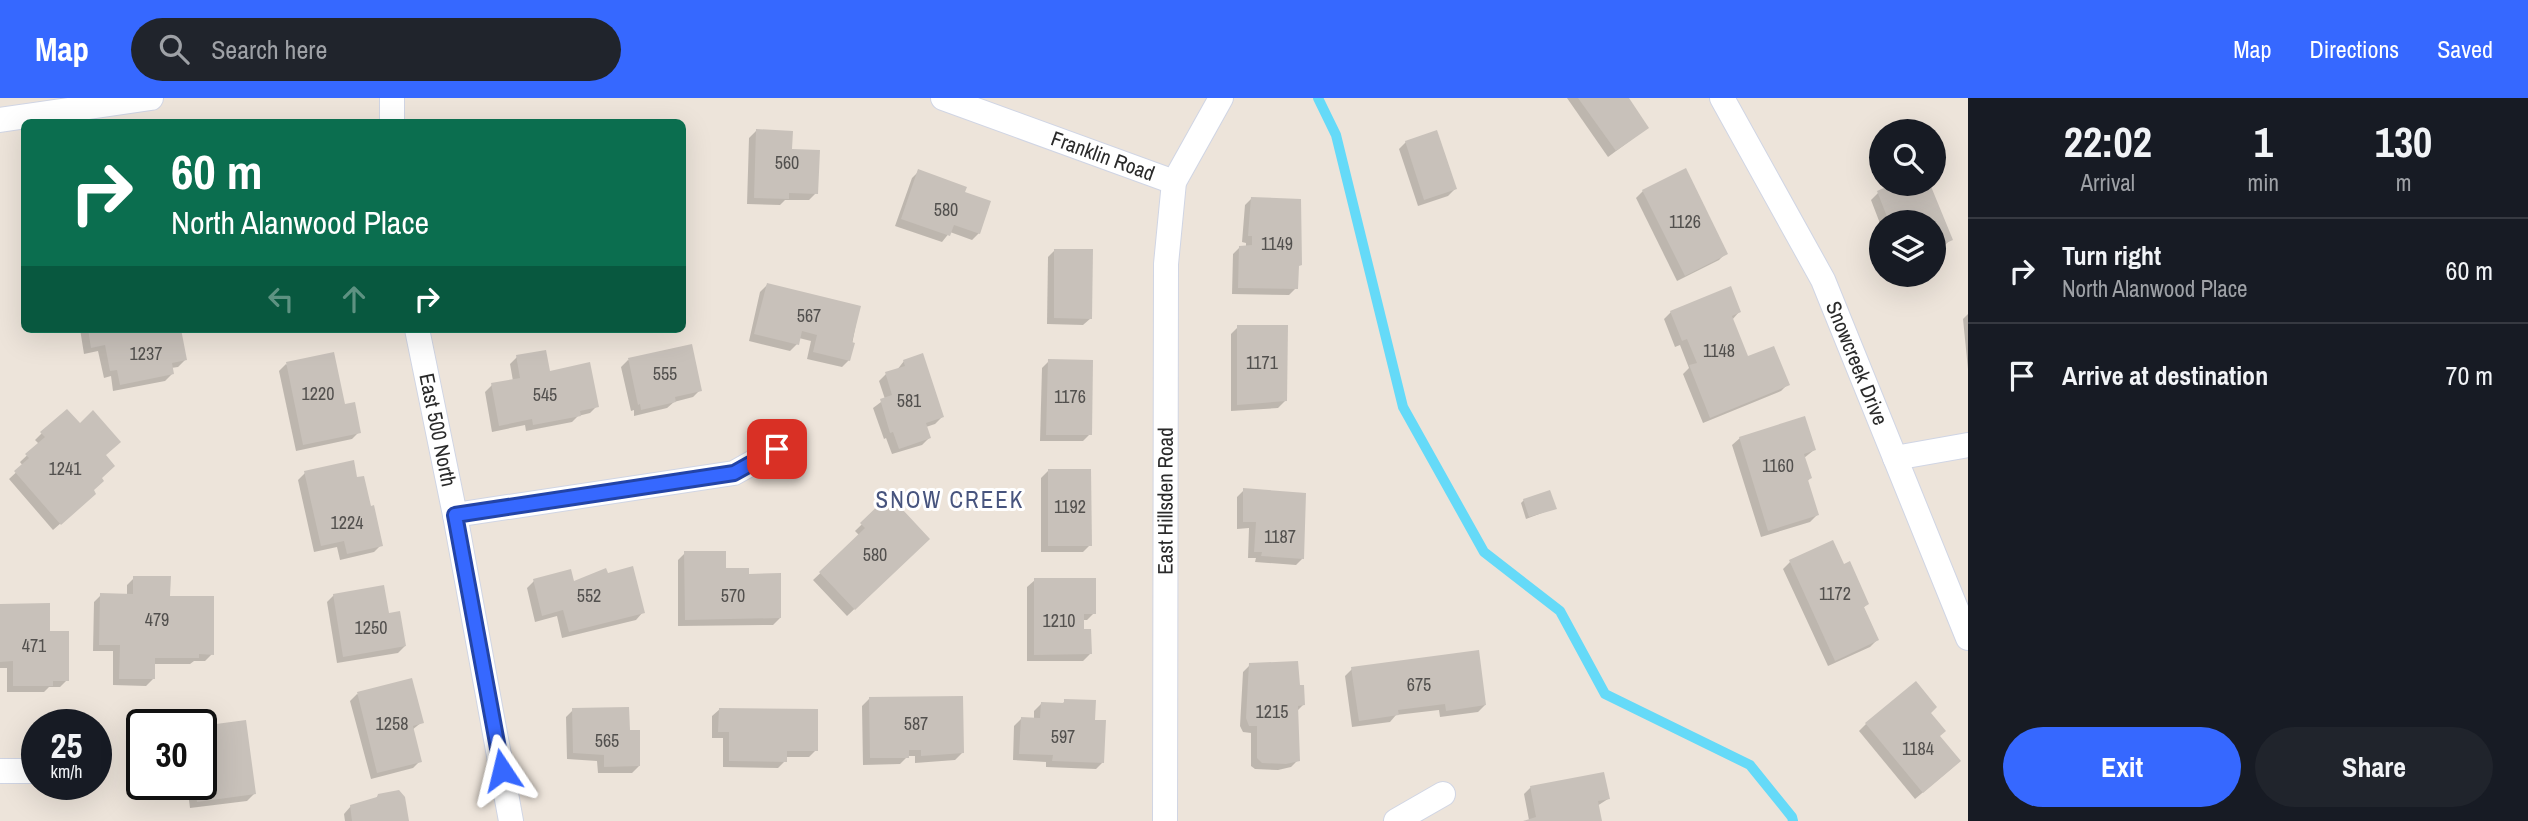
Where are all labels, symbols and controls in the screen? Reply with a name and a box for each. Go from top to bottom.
search box [131,18,621,81]
text: Map [35,27,89,71]
icon: search [155,30,193,68]
text: Search here [211,32,327,67]
text: Map [2233,33,2271,65]
text: Directions [2309,33,2399,65]
text: Saved [2437,33,2493,65]
text: 22:02 [2064,114,2152,170]
text: 1 [2254,114,2273,170]
text: 130 [2375,114,2432,170]
map controls [1869,119,1946,287]
button: search [1869,119,1946,196]
street label: Franklin Road [1047,124,1159,188]
text: 60 m [171,138,263,204]
icon: right [56,147,147,238]
house number: 560 [775,150,799,175]
text: Arrival [2081,167,2135,198]
text: min [2248,167,2279,198]
text: m [2396,167,2411,198]
house number: 580 [934,197,958,222]
text: North Alanwood Place [171,201,429,244]
house number: 1126 [1669,209,1701,234]
button: layers [1869,210,1946,287]
house number: 1149 [1261,231,1293,256]
text: Turn right [2062,238,2161,273]
icon: right [2003,252,2041,290]
text: 60 m [2446,253,2493,288]
text: North Alanwood Place [2062,273,2248,304]
icon: left [262,280,300,318]
icon: ahead [335,280,373,318]
icon: right [408,280,446,318]
street label: Snowcreek Drive [1819,297,1895,429]
house number: 567 [797,303,821,328]
house number: 1148 [1703,338,1735,363]
house number: 1237 [130,341,162,366]
house number: 1171 [1246,350,1279,375]
icon: arrive [2003,357,2041,395]
text: Arrive at destination [2062,358,2268,393]
text: 70 m [2446,358,2493,393]
house number: 555 [653,361,677,386]
street label: East 500 North [412,371,464,489]
house number: 1220 [302,381,334,406]
house number: 545 [533,382,557,407]
house number: 1176 [1054,384,1086,409]
house number: 581 [897,388,922,413]
pin [747,419,807,479]
street label: East Hillsden Road [1150,427,1180,575]
icon: arrive [758,430,796,468]
house number: 1160 [1762,453,1794,478]
house number: 1241 [49,456,82,481]
district label: SNOW CREEK [876,484,1024,515]
house number: 1192 [1054,494,1086,519]
house number: 1224 [331,510,363,535]
house number: 1187 [1264,524,1296,549]
house number: 580 [863,542,887,567]
house number: 1172 [1819,581,1851,606]
house number: 552 [577,583,601,608]
house number: 570 [721,583,745,608]
house number: 479 [145,607,169,632]
house number: 1210 [1043,608,1075,633]
house number: 1250 [355,615,387,640]
house number: 471 [22,633,47,658]
house number: 675 [1407,672,1431,697]
house number: 1215 [1256,699,1288,724]
speed limit sign: 30 [126,709,217,800]
house number: 1258 [376,711,408,736]
house number: 587 [904,711,928,736]
text: 25 [51,722,82,769]
house number: 597 [1051,724,1075,749]
button: Exit [2003,727,2241,807]
button: Share [2255,727,2493,807]
house number: 565 [595,728,619,753]
position arrow [465,733,539,807]
house number: 1184 [1902,736,1934,761]
text: km/h [51,759,83,784]

